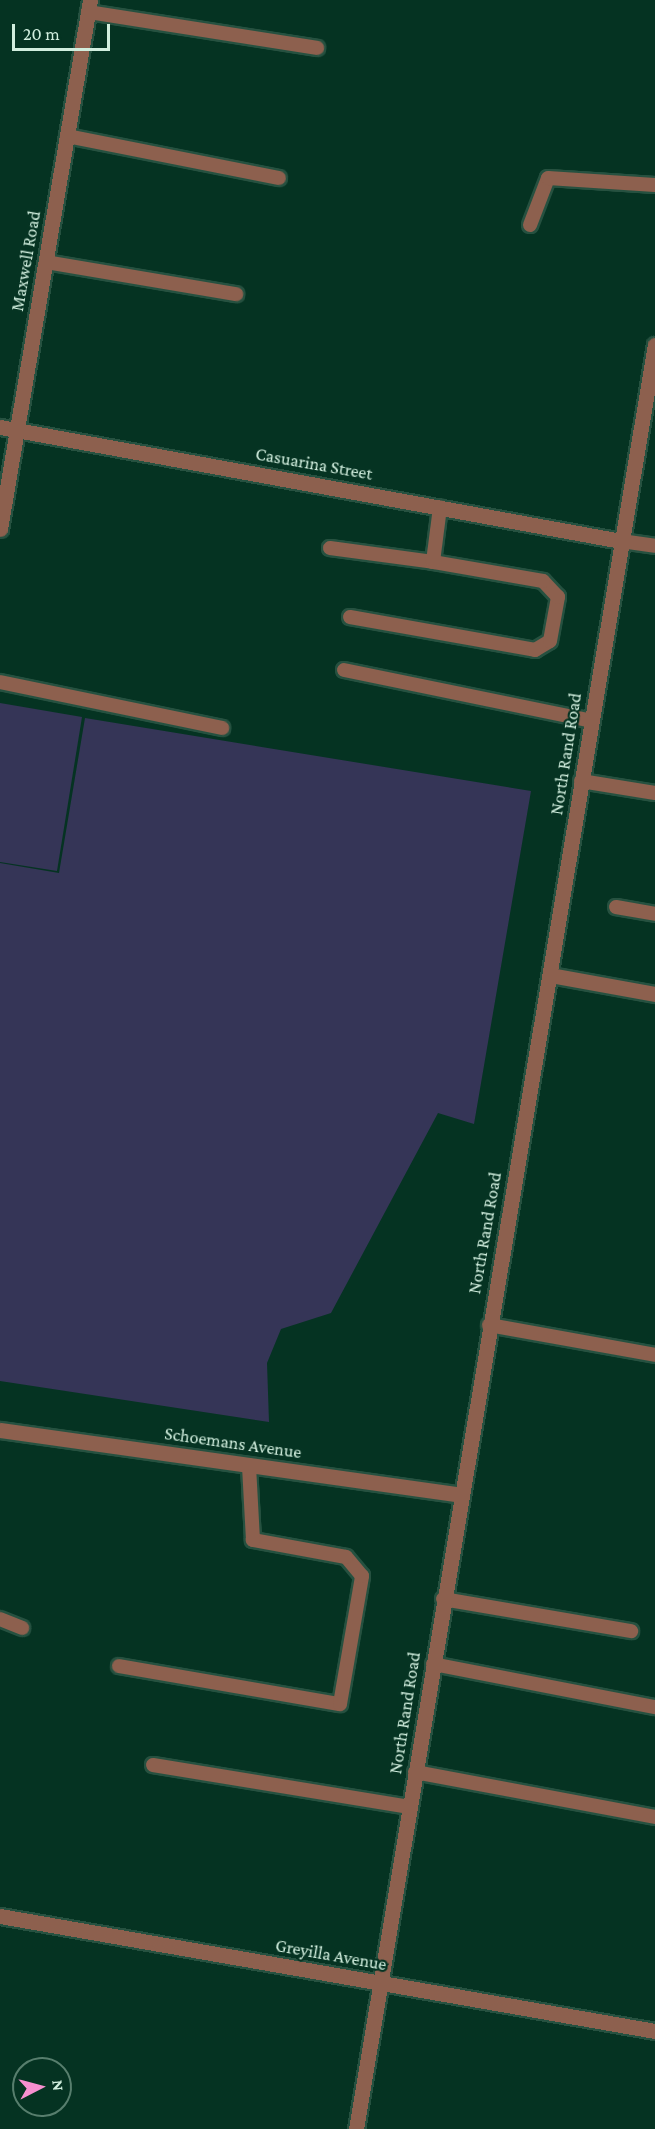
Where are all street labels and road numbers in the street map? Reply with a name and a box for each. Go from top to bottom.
street label: Maxwell Road [7,209,45,313]
street label: Casuarina Street [254,443,374,485]
street label: North Rand Road [546,691,586,817]
street label: North Rand Road [464,1170,506,1296]
street label: Schoemans Avenue [163,1423,303,1463]
street label: North Rand Road [385,1650,425,1776]
street label: Greyilla Avenue [274,1935,388,1975]

